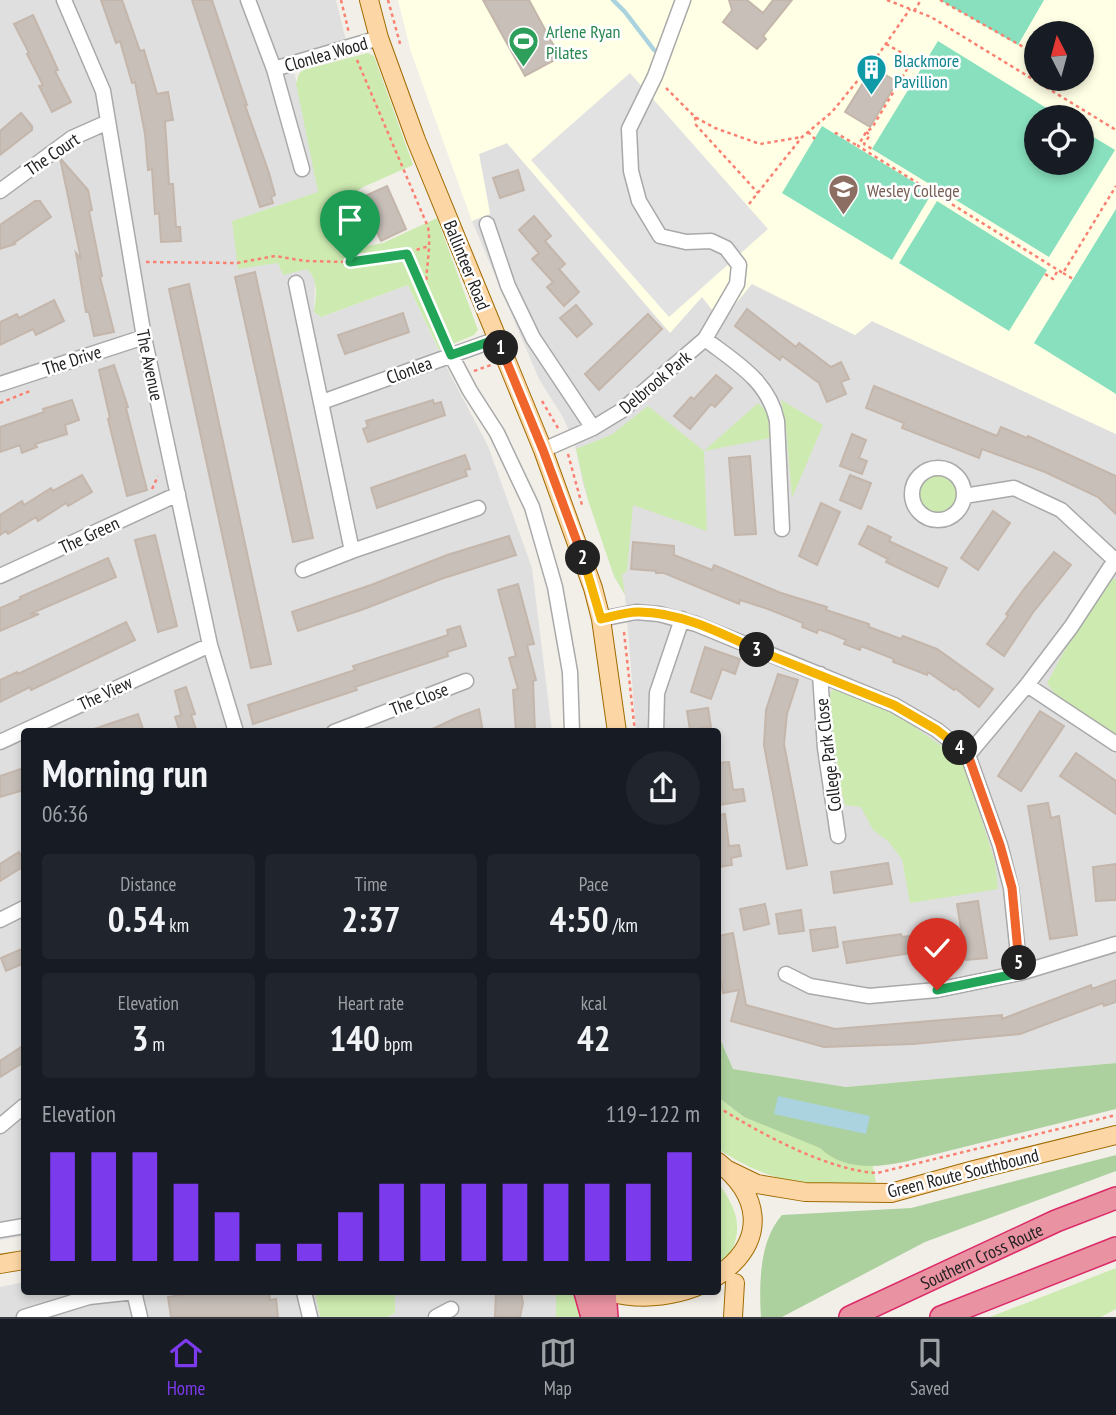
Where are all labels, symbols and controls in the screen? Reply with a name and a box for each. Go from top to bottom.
place label: Arlene Ryan Pilates [546,20,620,64]
north arrow [1024,21,1094,91]
map controls [1024,21,1094,175]
sports icon: Arlene Ryan Pilates [506,24,540,68]
street label: Clonlea Wood [282,31,370,77]
place label: Blackmore Pavillion [894,49,959,93]
building icon: Blackmore Pavillion [854,53,888,97]
button: locate [1024,105,1094,175]
street label: The Court [20,127,84,181]
school or university icon: Wesley College [827,173,861,217]
place label: Wesley College [867,179,960,202]
pin [320,190,380,262]
icon: arrive [331,201,369,239]
street label: Ballinteer Road [439,217,495,313]
street label: The Avenue [131,327,169,403]
pin: 1 [484,330,518,366]
text: 1 [496,335,505,359]
street label: The Drive [40,340,104,380]
street label: Delbrook Park [614,345,696,419]
street label: Clonlea [383,351,435,389]
street label: The Green [55,511,123,559]
pin: 2 [566,540,600,576]
text: 2 [578,545,587,569]
pin: 3 [740,632,774,668]
text: 3 [752,637,761,661]
street label: The View [74,670,136,715]
street label: The Close [386,677,452,721]
street label: College Park Close [810,697,846,813]
pin: 4 [942,730,978,766]
text: 4 [955,735,964,759]
text: Morning run [42,748,208,797]
button: share [626,751,700,825]
text: 06:36 [42,799,88,828]
text: Distance [120,872,176,896]
text: Time [355,872,387,896]
text: Pace [579,872,609,896]
text: 0.54 [108,896,165,942]
text: 2:37 [342,896,400,942]
text: 4:50 [549,896,608,942]
text: km [165,913,189,937]
text: /km [608,913,638,937]
pin [907,918,967,990]
icon: check [918,929,956,967]
pin: 5 [1002,946,1036,981]
text: 5 [1014,950,1023,974]
text: Elevation [118,991,179,1015]
text: Heart rate [338,991,404,1015]
text: kcal [581,991,607,1015]
text: 3 [132,1015,148,1061]
text: 140 [329,1015,380,1061]
text: 42 [577,1015,610,1061]
text: m [148,1032,165,1056]
text: bpm [380,1032,413,1056]
text: Elevation [42,1099,116,1128]
text: 119–122 m [606,1099,700,1128]
street label: Green Route Southbound [885,1143,1041,1203]
street label: Southern Cross Route [916,1217,1046,1294]
tab: Home [167,1334,205,1400]
tab: Map [539,1334,577,1400]
tab: Saved [910,1334,949,1400]

